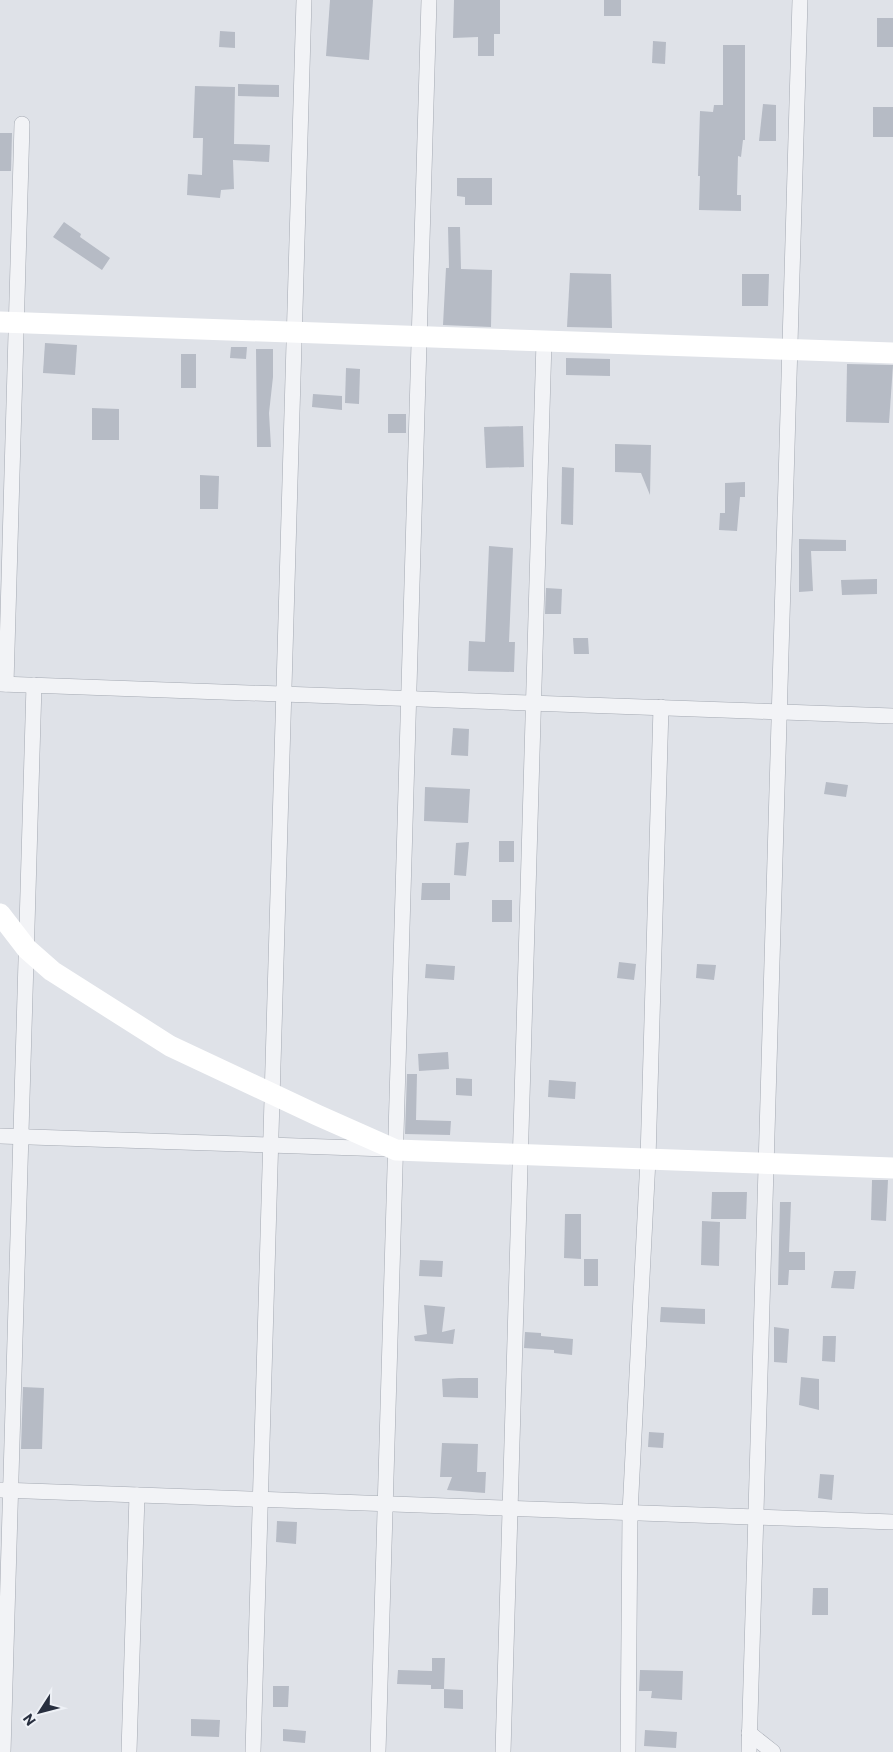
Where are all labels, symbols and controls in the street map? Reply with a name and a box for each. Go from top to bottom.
north arrow [15,1687,65,1737]
text: N [19,1711,39,1729]

